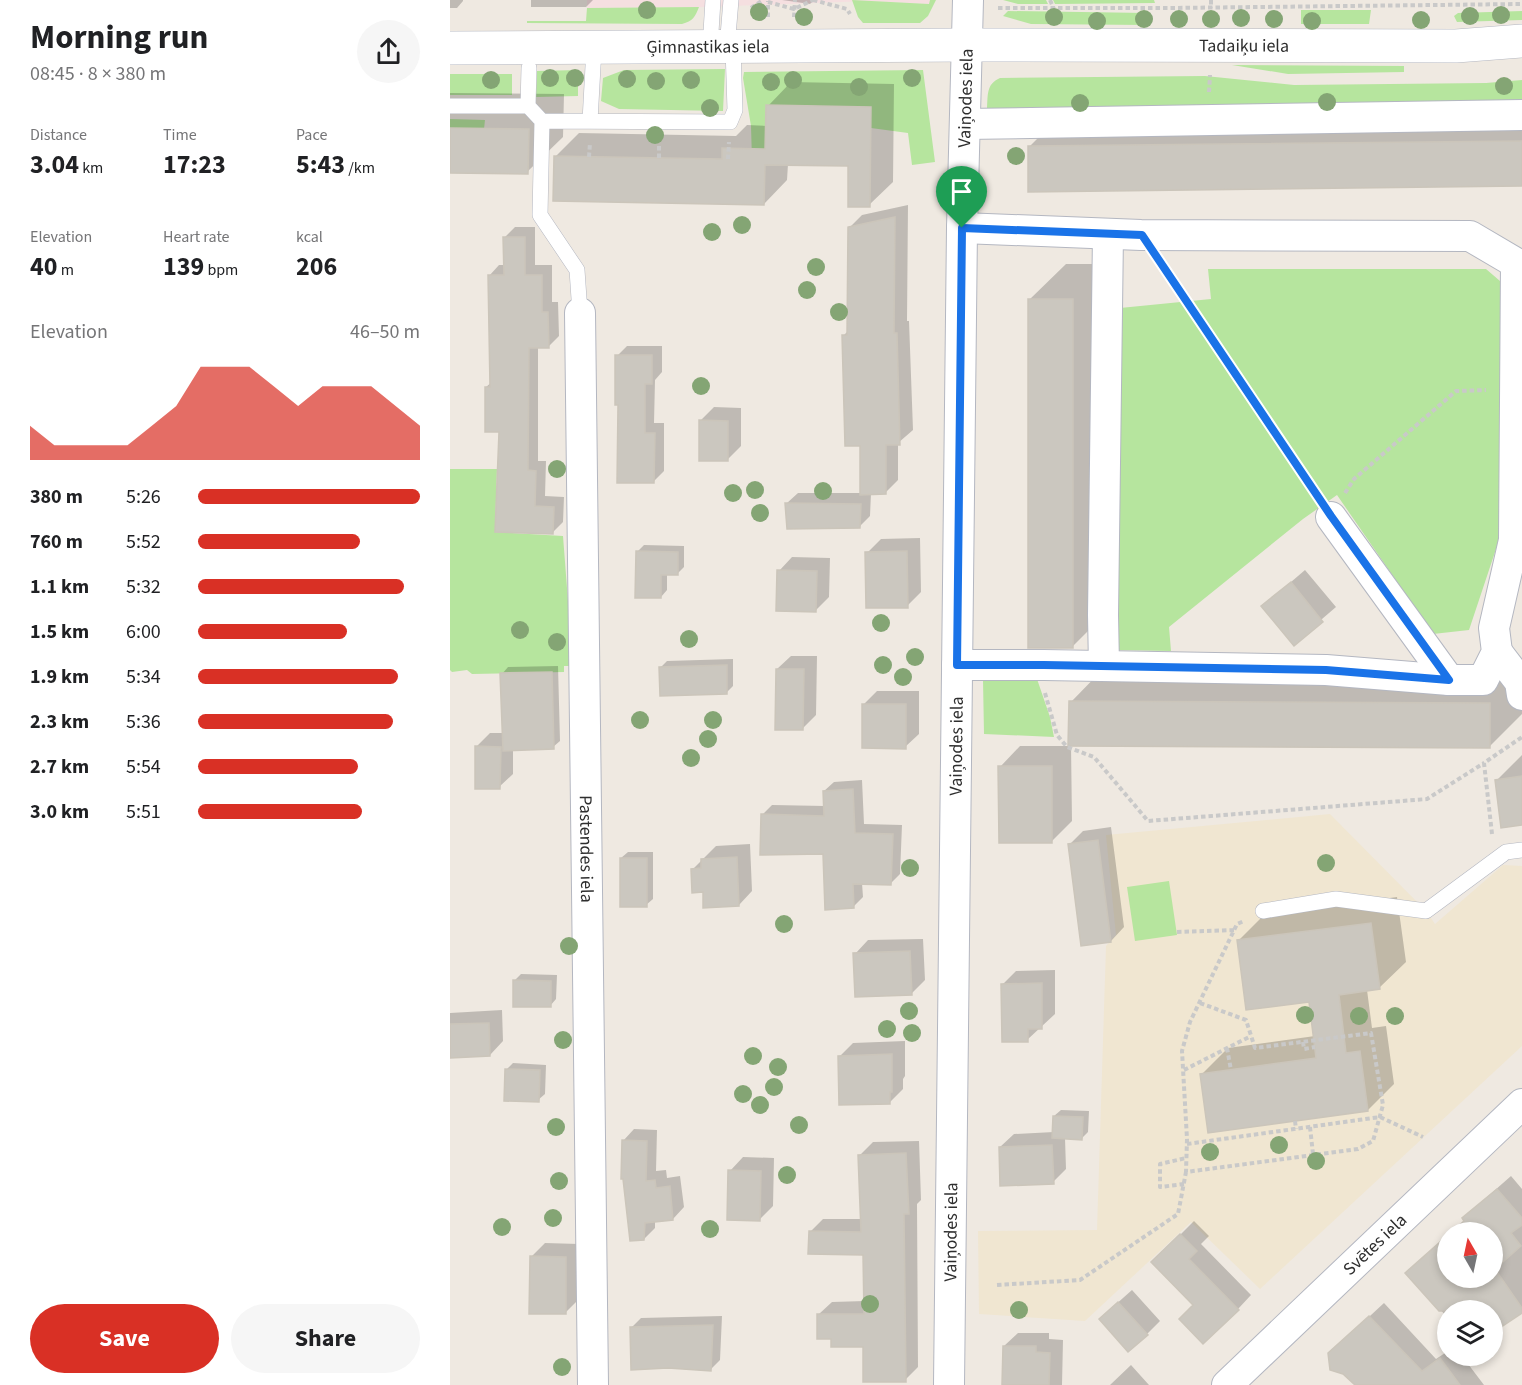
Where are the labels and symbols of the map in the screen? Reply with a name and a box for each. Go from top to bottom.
street label: Tadaiķu iela [1199,33,1289,58]
street label: Ģimnastikas iela [646,34,770,59]
street label: Vaiņodes iela [952,48,979,148]
pin [936,166,987,228]
street label: Vaiņodes iela [943,696,969,796]
street label: Pastendes iela [573,795,600,903]
street label: Vaiņodes iela [938,1182,964,1282]
street label: Svētes iela [1337,1208,1412,1281]
north arrow [1437,1222,1503,1288]

